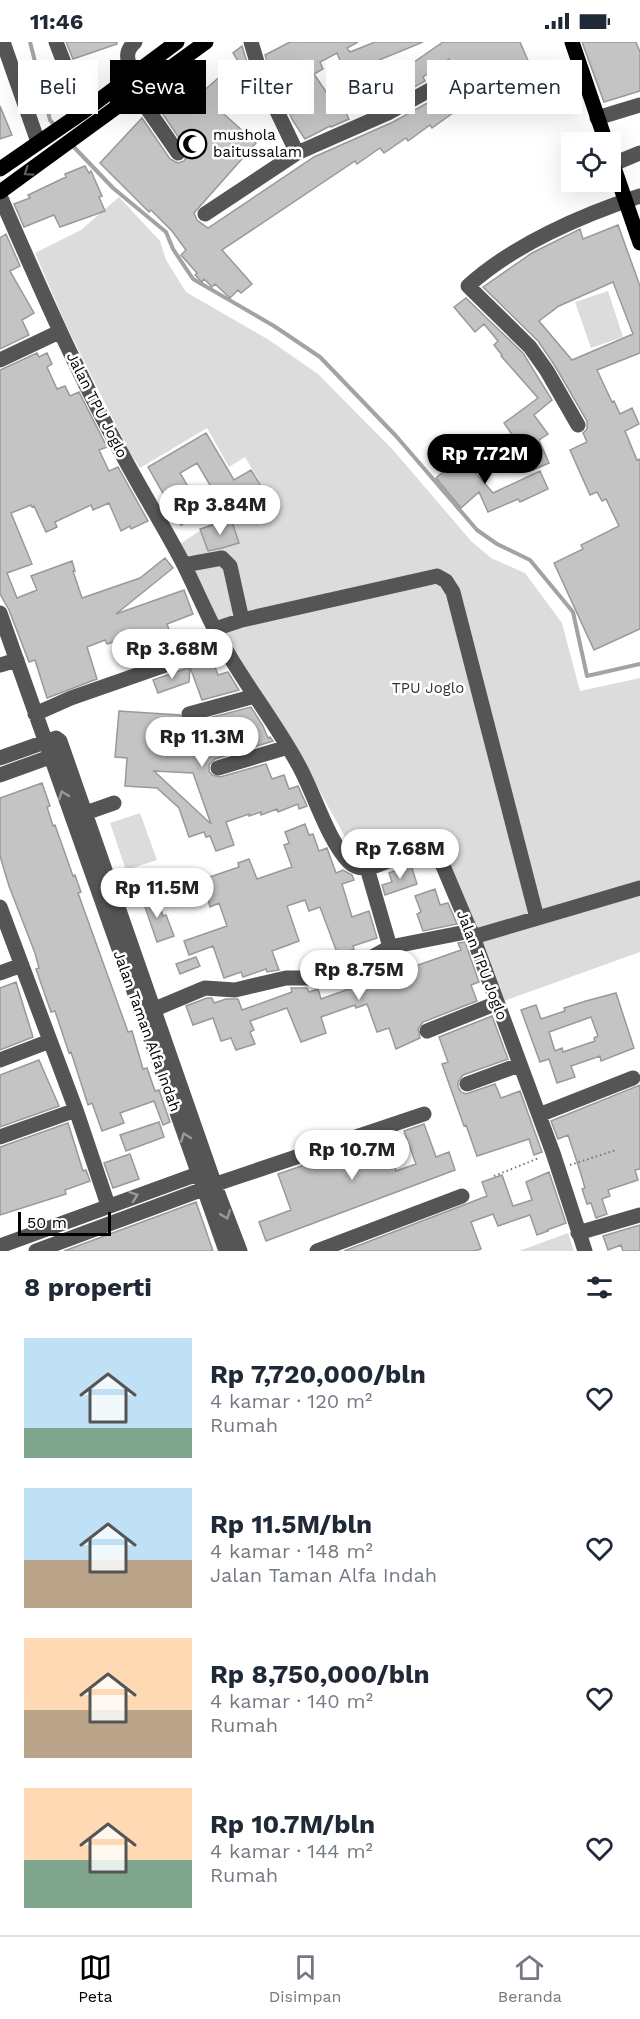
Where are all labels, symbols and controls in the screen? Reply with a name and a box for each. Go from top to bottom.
text: 11:46 [30,9,83,34]
chip: Beli [18,60,98,114]
chip: Sewa [110,60,206,114]
chip: Filter [218,60,314,114]
chip: Baru [326,60,415,114]
chip: Apartemen [427,60,582,114]
place label: mushola baitussalam [213,126,302,161]
mosque icon: mushola baitussalam [176,128,208,160]
map controls [561,132,621,192]
button: locate [561,132,621,192]
one-way arrow [24,165,35,176]
street label: Jalan TPU Joglo [63,349,131,461]
pin: Rp 7.72M [423,434,547,485]
text: Rp 7.72M [441,441,529,465]
pin: Rp 3.84M [158,485,282,536]
text: Rp 3.84M [173,492,267,516]
pin: Rp 3.68M [110,629,234,680]
text: Rp 3.68M [126,636,218,660]
park label: TPU Joglo [392,679,464,697]
pin: Rp 11.3M [140,717,264,768]
text: Rp 11.3M [160,724,244,748]
one-way arrow [58,790,71,801]
pin: Rp 7.68M [338,829,462,880]
text: Rp 7.68M [355,836,445,860]
pin: Rp 11.5M [95,868,219,919]
text: Rp 11.5M [115,875,199,899]
street label: Jalan TPU Joglo [453,907,511,1023]
street label: Jalan Taman Alfa Indah [109,948,185,1114]
pin: Rp 8.75M [297,950,421,1001]
text: Rp 8.75M [314,957,404,981]
pin: Rp 10.7M [290,1130,414,1181]
one-way arrow [179,1132,192,1143]
text: Rp 10.7M [308,1137,396,1161]
one-way arrow [128,1191,139,1204]
one-way arrow [219,1208,231,1219]
scale bar [18,1209,111,1236]
text: 50 m [27,1213,67,1232]
icon: filters [583,1271,616,1304]
text: 8 properti [24,1272,152,1302]
text: Rp 7,720,000/bln [210,1359,426,1389]
icon: home [72,1362,144,1434]
icon: heart [583,1382,616,1415]
text: 4 kamar · 120 m² [210,1389,372,1413]
text: Rumah [210,1413,278,1437]
text: Rp 11.5M/bln [210,1509,372,1539]
icon: home [72,1512,144,1584]
icon: heart [583,1532,616,1565]
text: 4 kamar · 148 m² [210,1539,373,1563]
text: Jalan Taman Alfa Indah [210,1563,437,1587]
text: Rp 8,750,000/bln [210,1659,430,1689]
icon: home [72,1662,144,1734]
icon: heart [583,1682,616,1715]
text: 4 kamar · 140 m² [210,1689,373,1713]
text: Rumah [210,1713,278,1737]
text: Rp 10.7M/bln [210,1809,375,1839]
icon: home [72,1812,144,1884]
icon: heart [583,1832,616,1865]
text: 4 kamar · 144 m² [210,1839,373,1863]
text: Rumah [210,1863,278,1887]
tab: Peta [78,1951,113,2006]
tab: Disimpan [269,1951,341,2006]
tab: Beranda [498,1951,562,2006]

